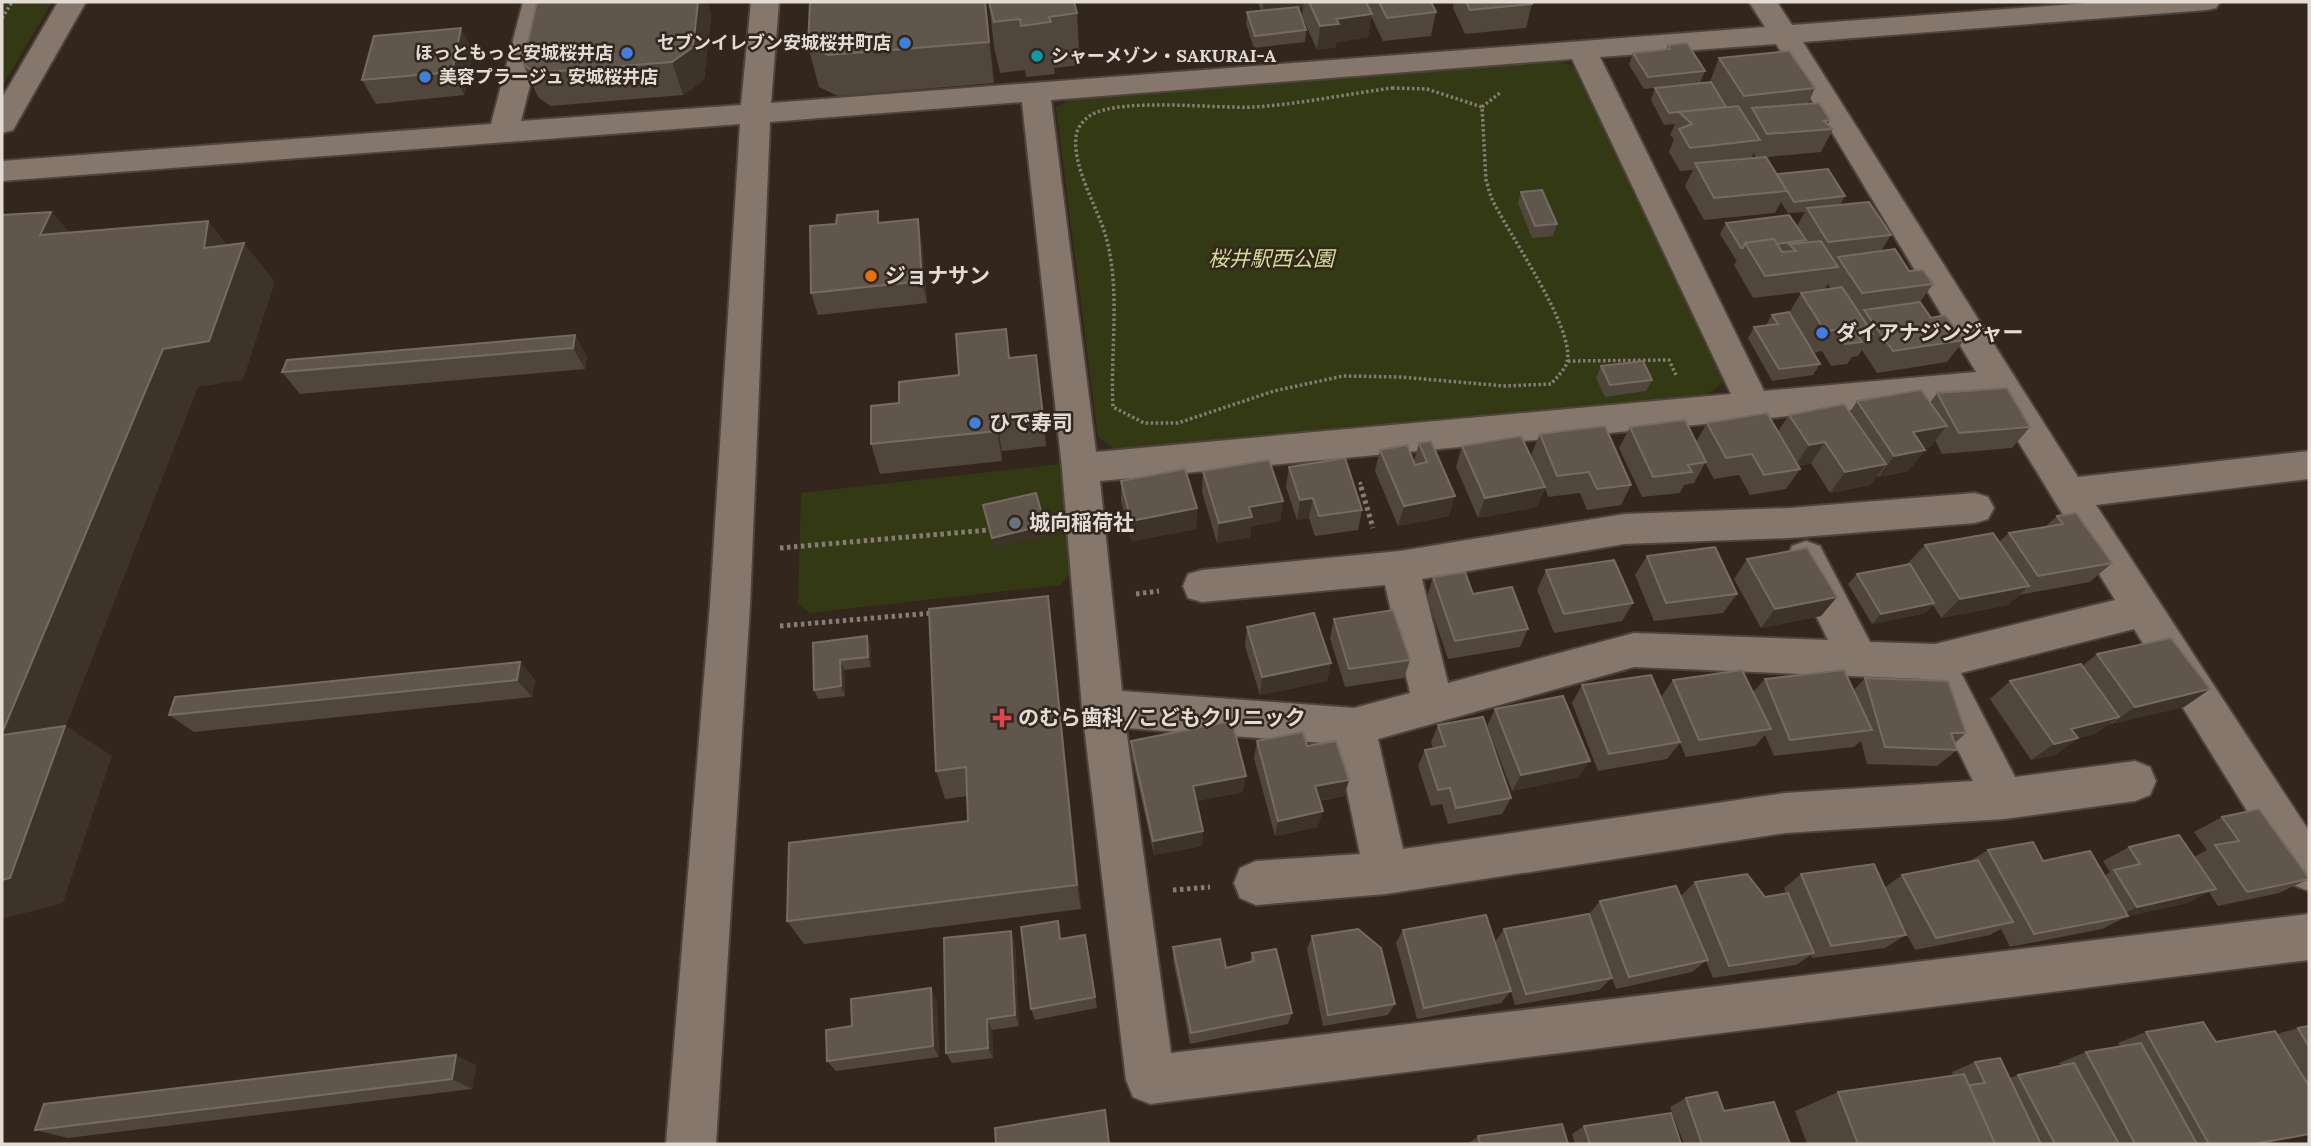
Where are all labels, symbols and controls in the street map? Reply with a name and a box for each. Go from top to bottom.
place label: セブンイレブン安城桜井町店 [657,31,891,54]
marker: セブンイレブン安城桜井町店 [897,35,913,51]
place label: ほっともっと安城桜井店 [415,41,613,64]
place label: シャーメゾン・SAKURAI-A [1051,44,1276,67]
marker: ほっともっと安城桜井店 [619,45,635,61]
marker: シャーメゾン・SAKURAI-A [1029,48,1045,64]
place label: 美容プラージュ 安城桜井店 [439,65,658,88]
marker: 美容プラージュ 安城桜井店 [417,69,433,85]
park label: 桜井駅西公園 [1208,245,1337,272]
place label: ジョナサン [885,262,990,289]
marker: ジョナサン [863,268,879,284]
place label: ダイアナジンジャー [1836,319,2024,346]
marker: ダイアナジンジャー [1814,325,1830,341]
place label: ひで寿司 [989,409,1073,436]
marker: ひで寿司 [967,415,983,431]
place label: 城向稲荷社 [1029,509,1134,536]
marker: 城向稲荷社 [1007,515,1023,531]
place label: のむら歯科/こどもクリニック [1018,704,1306,731]
marker: のむら歯科/こどもクリニック [992,708,1012,728]

